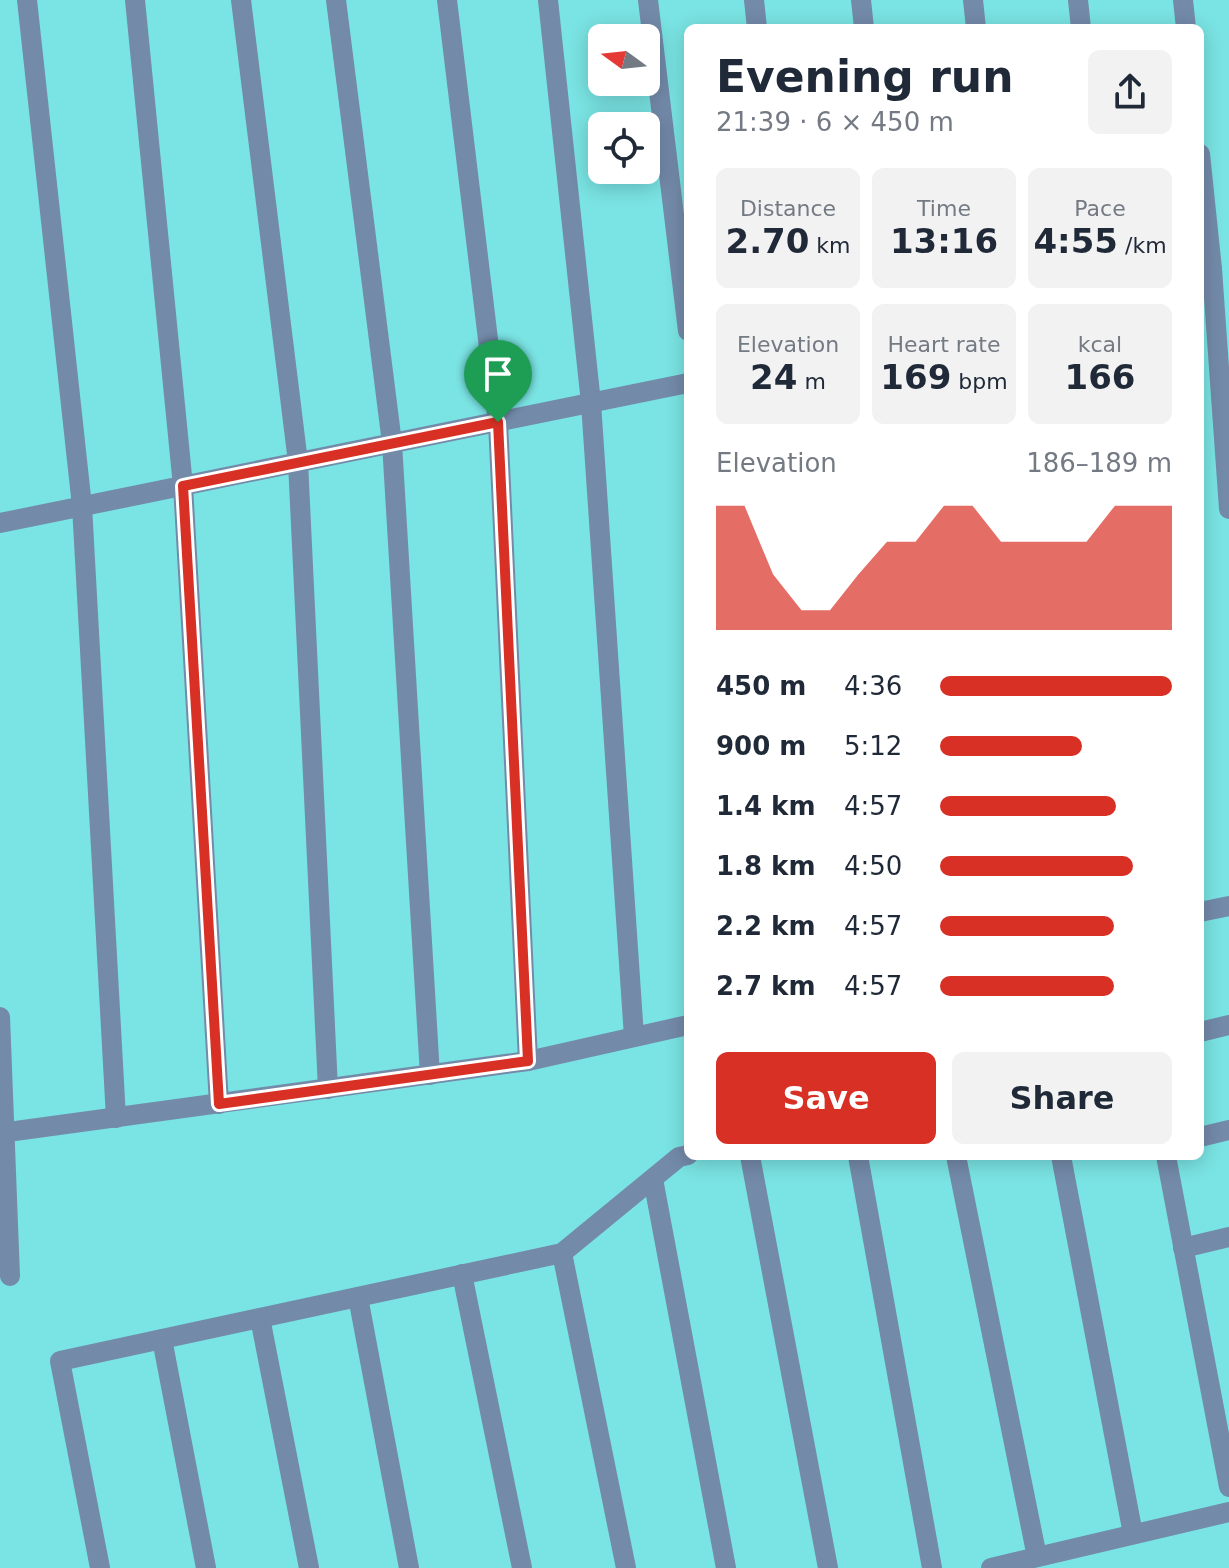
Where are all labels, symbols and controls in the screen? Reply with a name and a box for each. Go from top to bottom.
north arrow [588,24,660,96]
map controls [588,24,660,184]
button: share [1088,50,1172,134]
text: Evening run [716,51,1013,102]
text: 21:39 · 6 × 450 m [716,107,954,137]
button: locate [588,112,660,184]
text: Distance [740,196,836,221]
text: Time [917,196,971,221]
text: Pace [1074,196,1126,221]
text: 2.70 [725,221,809,261]
text: 13:16 [890,221,998,261]
text: 4:55 [1033,221,1118,261]
text: km [809,233,851,258]
text: /km [1118,233,1167,258]
text: Elevation [737,332,839,357]
text: Heart rate [888,332,1000,357]
text: kcal [1078,332,1122,357]
pin [464,340,532,422]
icon: arrive [476,352,520,396]
text: 24 [750,357,797,397]
text: 169 [880,357,951,397]
text: 166 [1065,357,1135,397]
text: m [797,369,826,394]
text: bpm [951,369,1008,394]
text: Elevation [716,448,837,478]
text: 186–189 m [1026,448,1172,478]
text: 450 m [716,671,806,701]
text: 4:36 [844,671,902,701]
text: 900 m [716,731,806,761]
text: 5:12 [844,731,902,761]
text: 1.4 km [716,791,816,821]
text: 4:57 [844,791,902,821]
text: 1.8 km [716,851,816,881]
text: 4:50 [844,851,902,881]
text: 2.2 km [716,911,816,941]
text: 4:57 [844,911,902,941]
text: 2.7 km [716,971,816,1001]
text: 4:57 [844,971,902,1001]
button: Save [716,1052,936,1144]
button: Share [952,1052,1172,1144]

